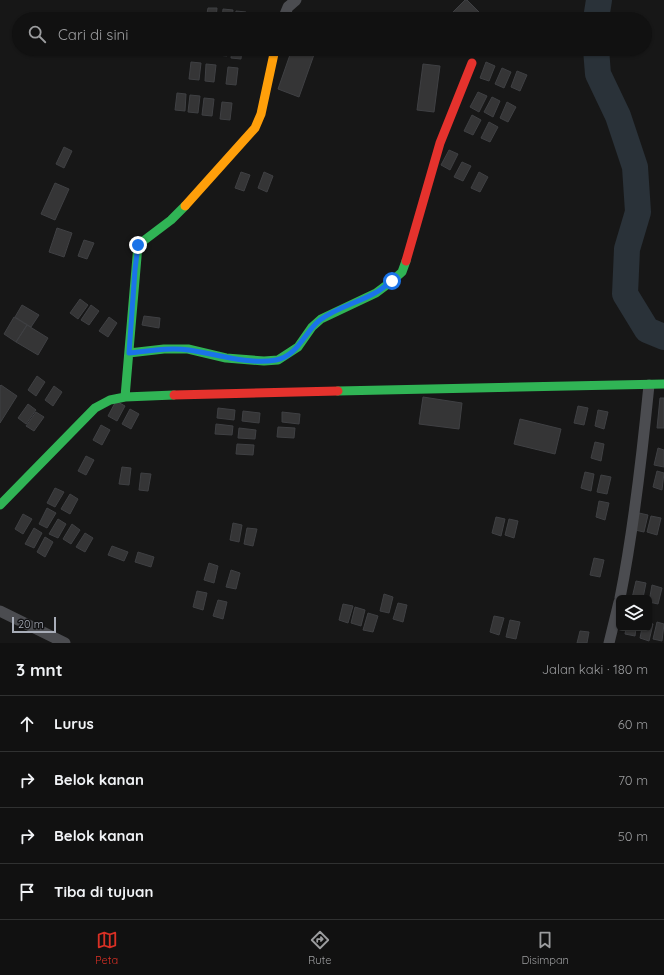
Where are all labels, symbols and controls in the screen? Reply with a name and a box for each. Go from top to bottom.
search box [12,12,652,56]
icon: search [26,23,48,45]
text: Cari di sini [58,25,129,44]
route end [129,236,147,254]
route start [383,272,401,290]
map controls [616,595,652,631]
button: layers [616,595,652,631]
scale bar [12,615,56,634]
text: 20 m [18,617,44,631]
text: 3 mnt [16,659,63,680]
text: Jalan kaki · 180 m [542,661,648,677]
icon: ahead [16,713,38,735]
text: Lurus [54,714,94,733]
text: 60 m [618,716,648,732]
icon: right [16,769,38,791]
text: Belok kanan [54,770,144,789]
text: 70 m [618,772,648,788]
icon: right [16,825,38,847]
text: Belok kanan [54,826,144,845]
text: 50 m [618,828,648,844]
icon: arrive [16,881,38,903]
text: Tiba di tujuan [54,882,153,901]
tab: Peta [95,929,118,967]
tab: Rute [308,929,331,967]
tab: Disimpan [521,929,569,967]

